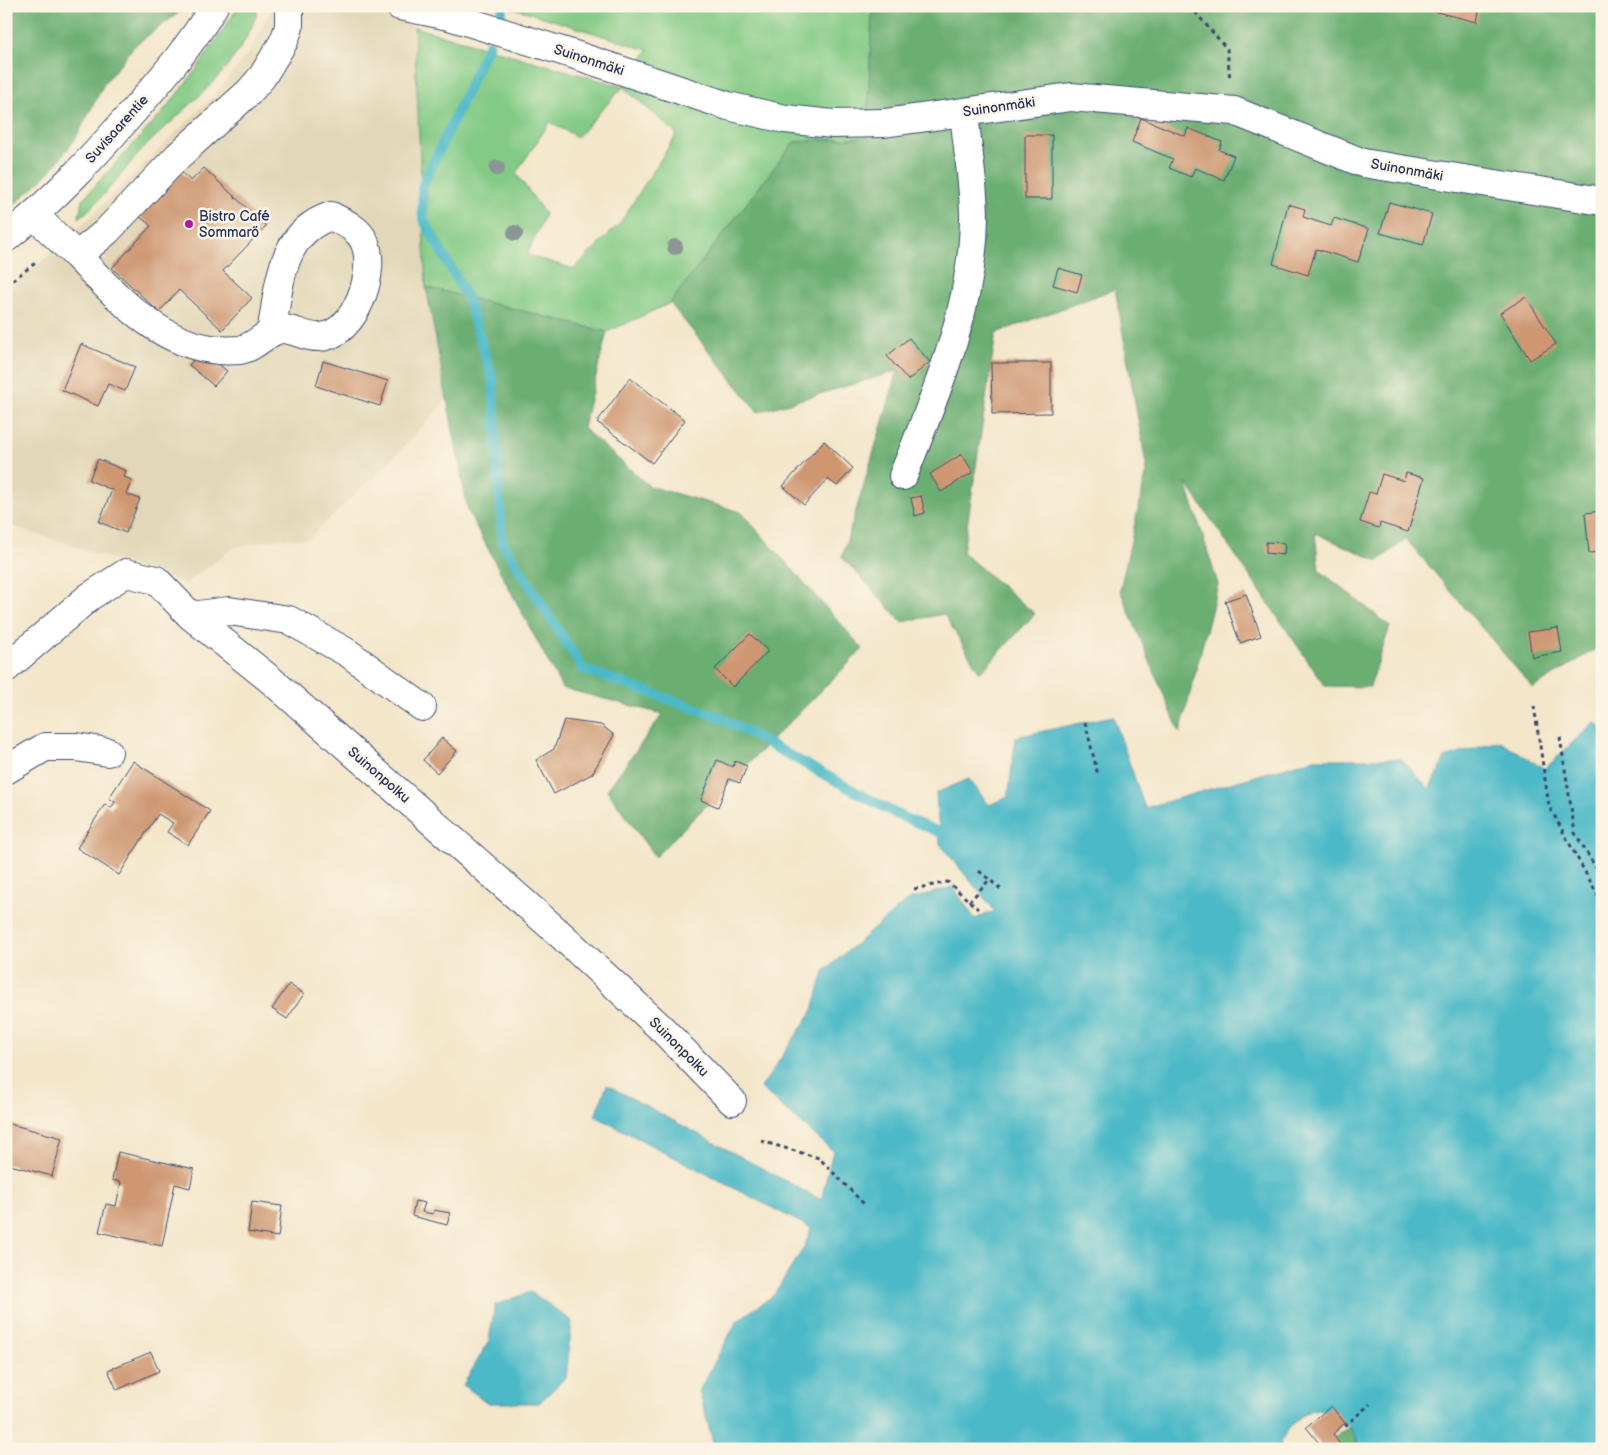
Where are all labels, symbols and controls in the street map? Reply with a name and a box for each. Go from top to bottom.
street label: Suinonmäki [552,41,626,79]
street label: Suvisaarentie [82,91,152,167]
street label: Suinonmäki [962,94,1036,120]
street label: Suinonmäki [1370,155,1444,185]
place label: Bistro Café Sommarö [199,208,270,241]
marker: Bistro Café Sommarö [183,218,195,230]
street label: Suinonpolku [344,743,414,807]
street label: Suinonpolku [646,1014,712,1080]

